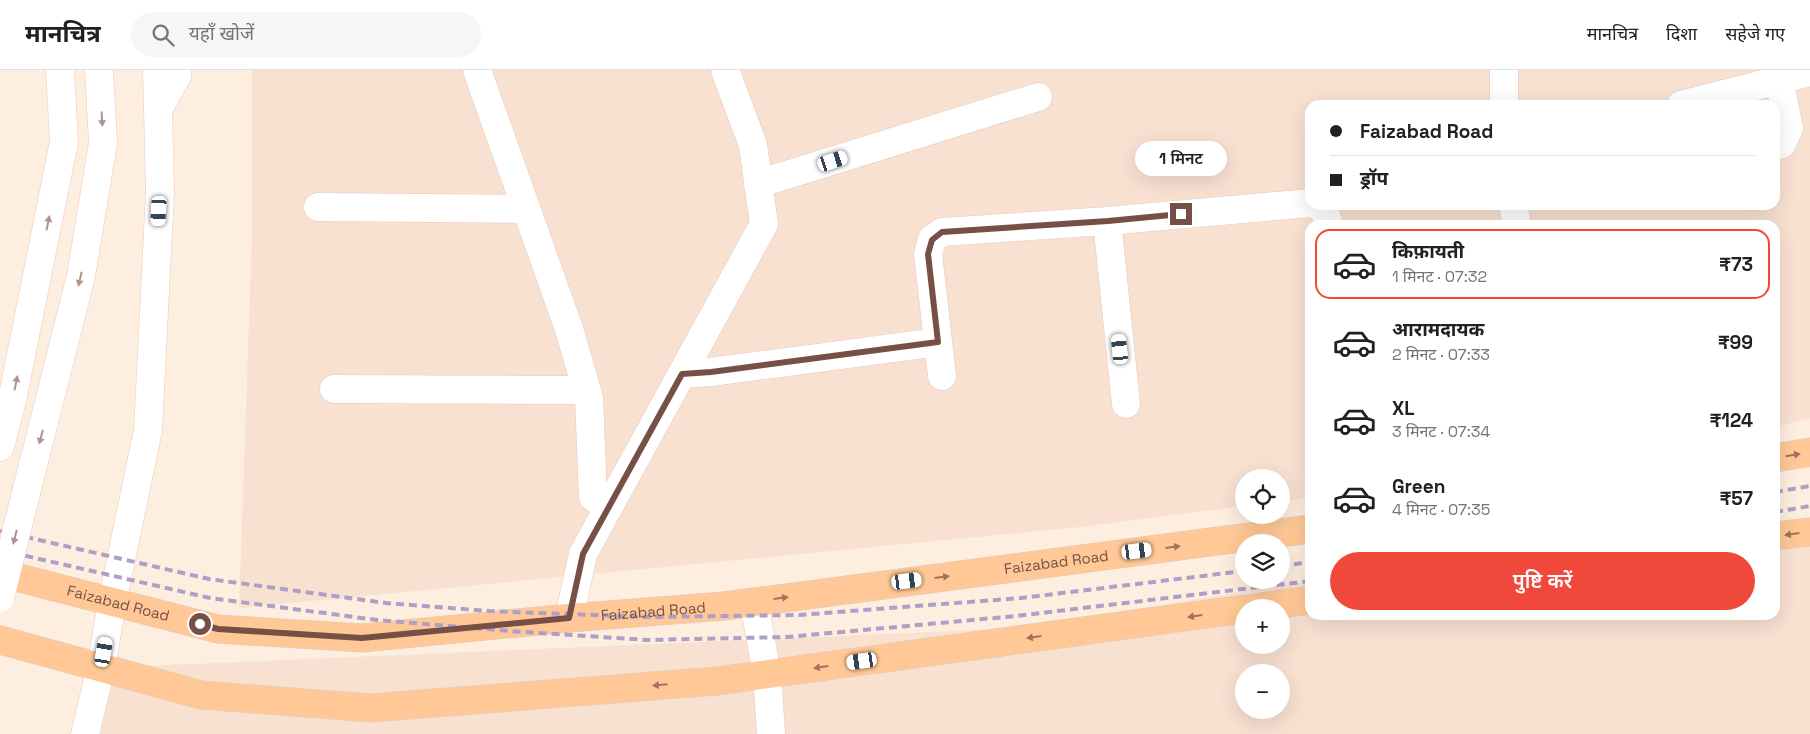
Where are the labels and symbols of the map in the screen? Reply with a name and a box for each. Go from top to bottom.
one-way arrow [98,111,106,127]
callout: 1 मिनट [1135,142,1227,176]
car [816,149,849,173]
car [150,196,167,226]
route end [1170,203,1192,225]
one-way arrow [44,215,52,231]
one-way arrow [76,272,84,288]
car [1110,333,1129,365]
one-way arrow [12,374,20,390]
one-way arrow [36,429,44,444]
one-way arrow [1785,451,1801,459]
one-way arrow [11,529,19,544]
one-way arrow [1784,530,1800,538]
car [1121,542,1152,560]
one-way arrow [1165,542,1181,550]
street label: Faizabad Road [1003,546,1110,578]
car [891,572,922,590]
one-way arrow [934,573,950,581]
street label: Faizabad Road [65,581,172,625]
one-way arrow [773,594,789,602]
street label: Faizabad Road [600,597,707,624]
one-way arrow [1187,612,1203,620]
route start [189,613,211,635]
one-way arrow [1026,634,1042,642]
car [94,636,113,668]
car [846,651,877,671]
one-way arrow [813,663,829,671]
one-way arrow [652,682,668,690]

